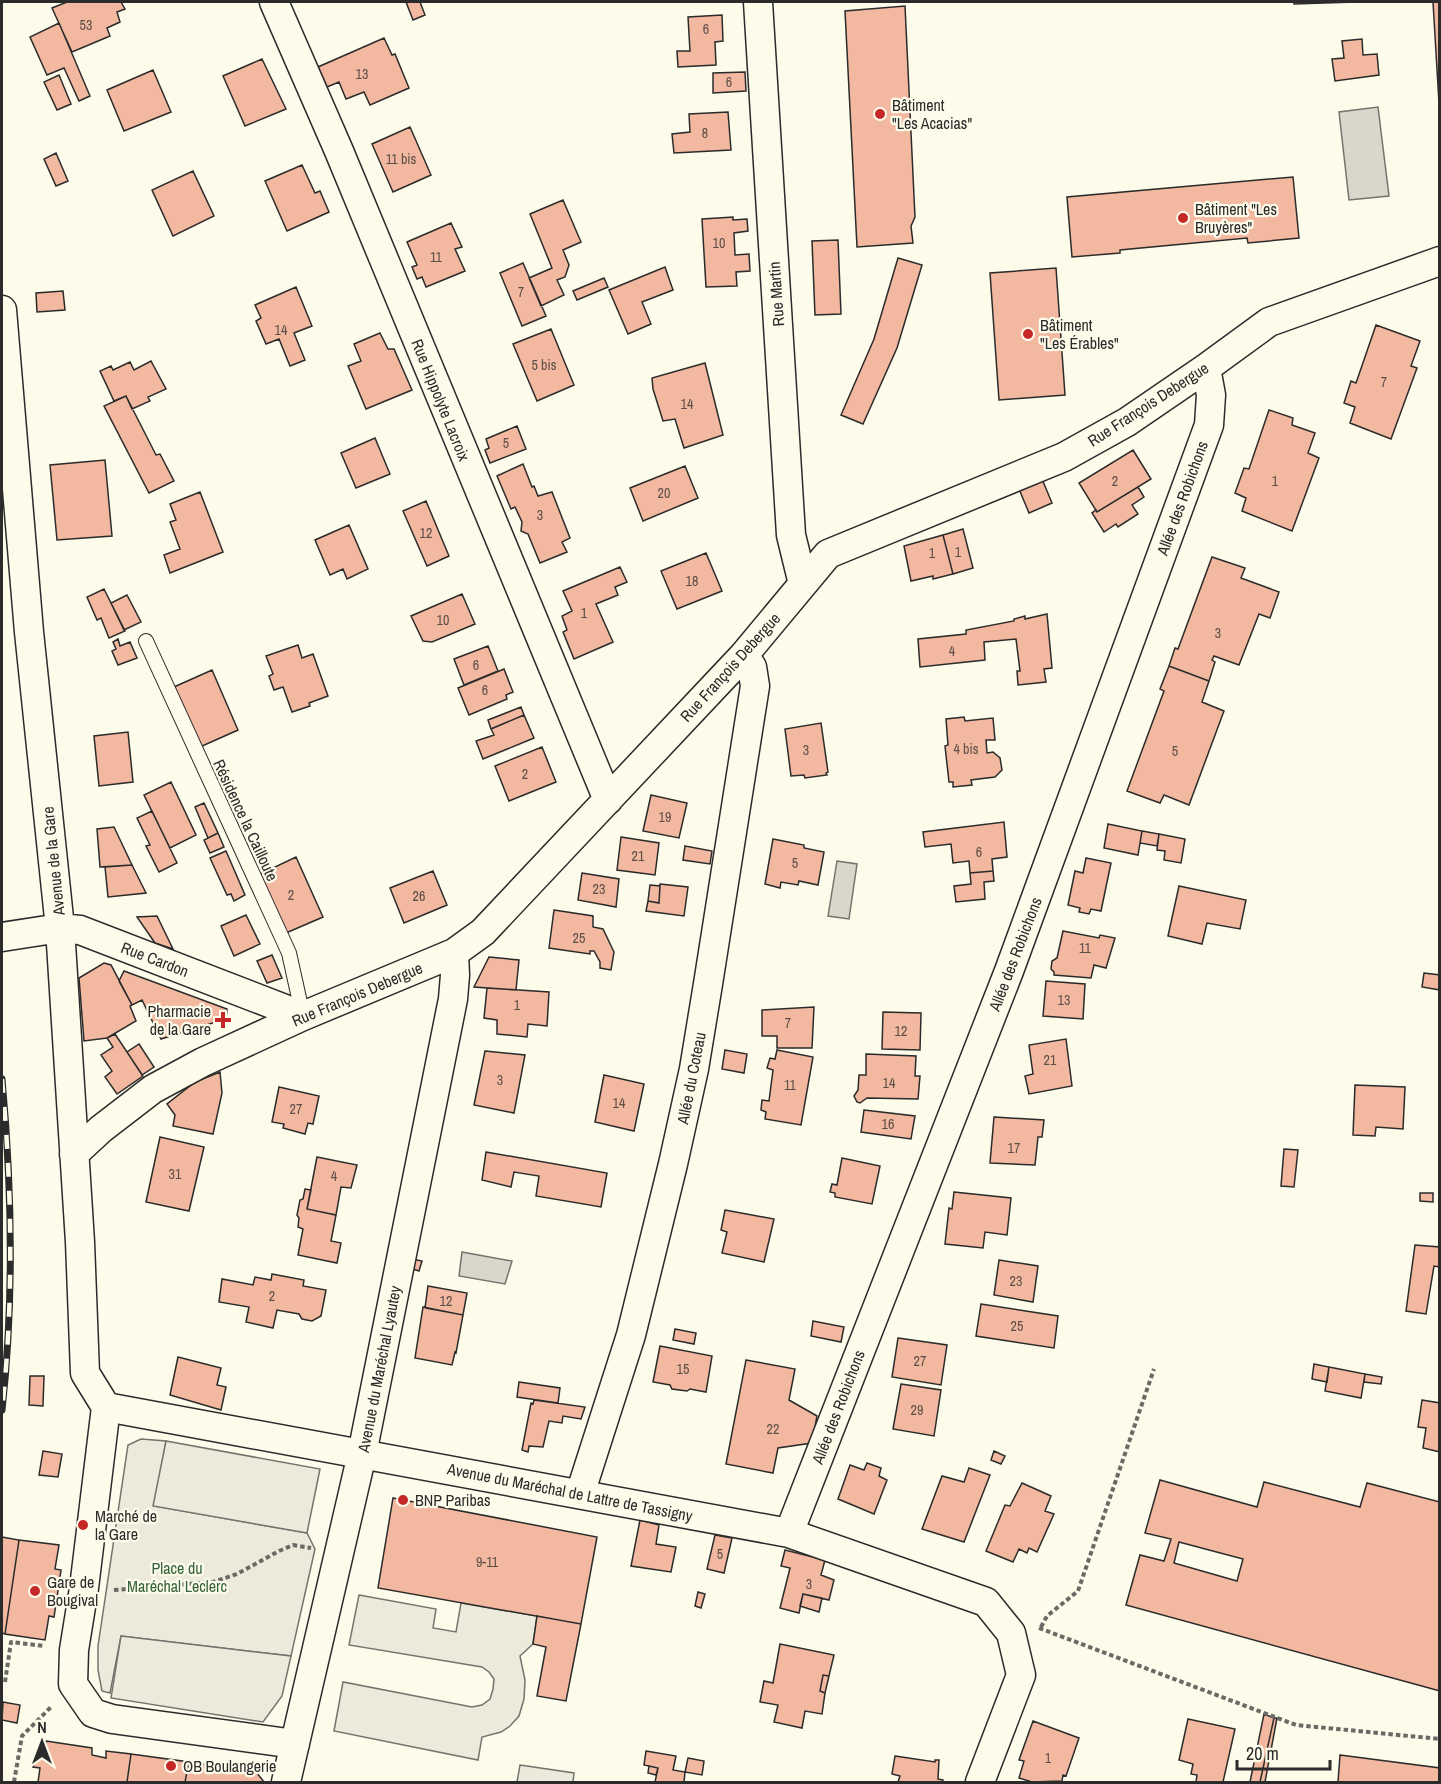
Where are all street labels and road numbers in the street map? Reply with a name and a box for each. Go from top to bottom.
street label: Rue Martin [763,261,789,327]
street label: Rue Hippolyte Lacroix [406,336,476,465]
street label: Rue François Debergue [1083,357,1213,451]
street label: Allée des Robichons [1151,438,1213,559]
street label: Rue François Debergue [675,608,785,726]
street label: Résidence la Cailloute [208,756,284,884]
street label: Avenue de la Gare [36,806,70,917]
street label: Allée des Robichons [983,894,1047,1015]
street label: Rue Cardon [118,936,192,982]
street label: Rue François Debergue [288,957,426,1031]
street label: Allée du Coteau [671,1030,711,1127]
street label: Avenue du Maréchal Lyautey [352,1283,406,1455]
street label: Allée des Robichons [806,1347,870,1468]
street label: Avenue du Maréchal de Lattre de Tassigny [445,1457,695,1527]

